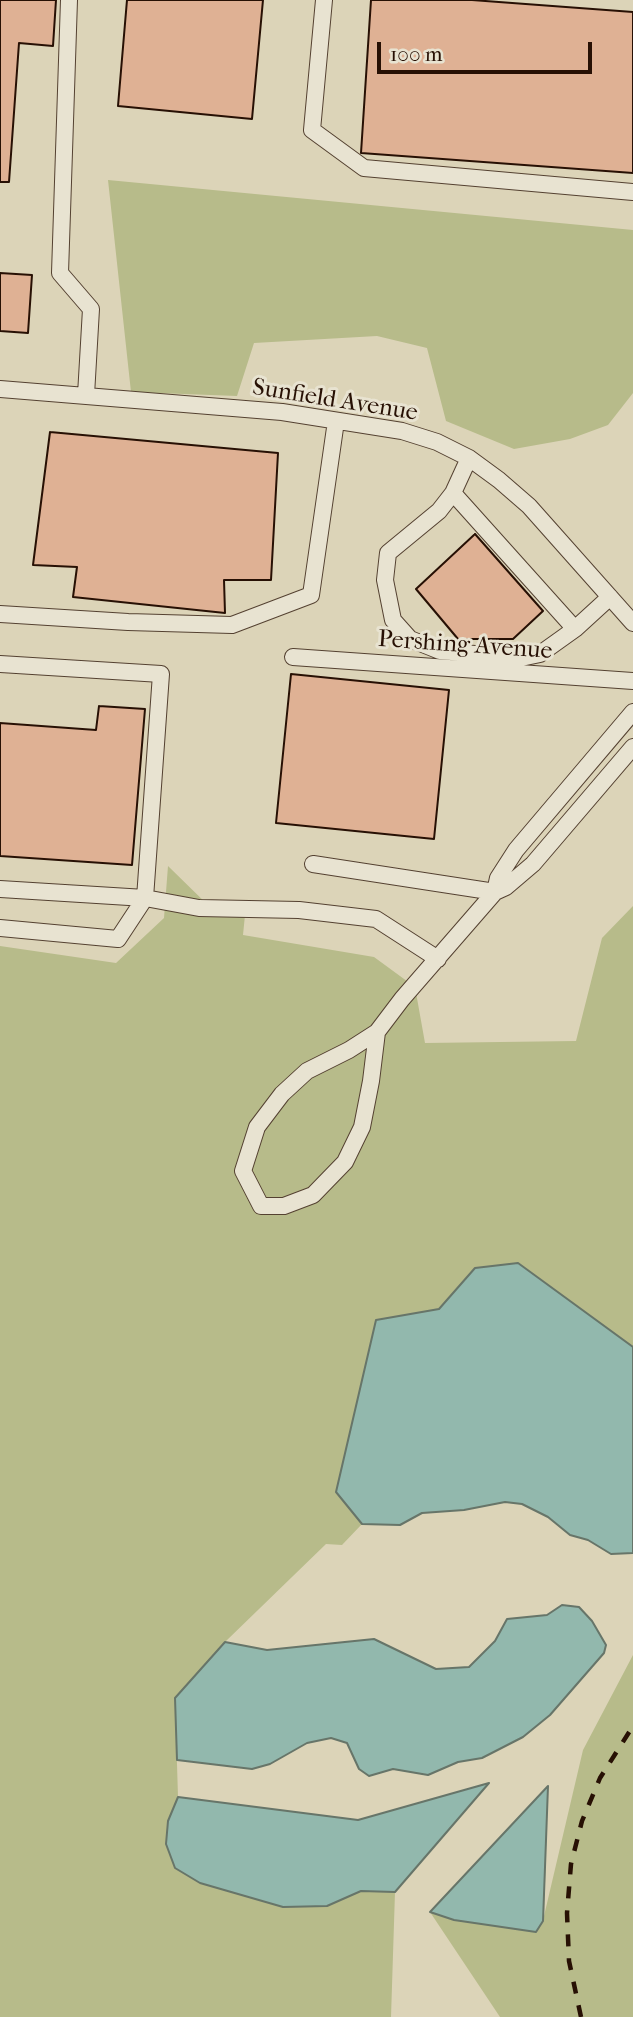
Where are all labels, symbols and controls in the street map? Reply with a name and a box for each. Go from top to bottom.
scale bar [381,28,596,72]
text: 100 m [390,42,443,66]
street label: Sunfield Avenue [250,374,420,428]
street label: Pershing Avenue [377,626,553,666]

